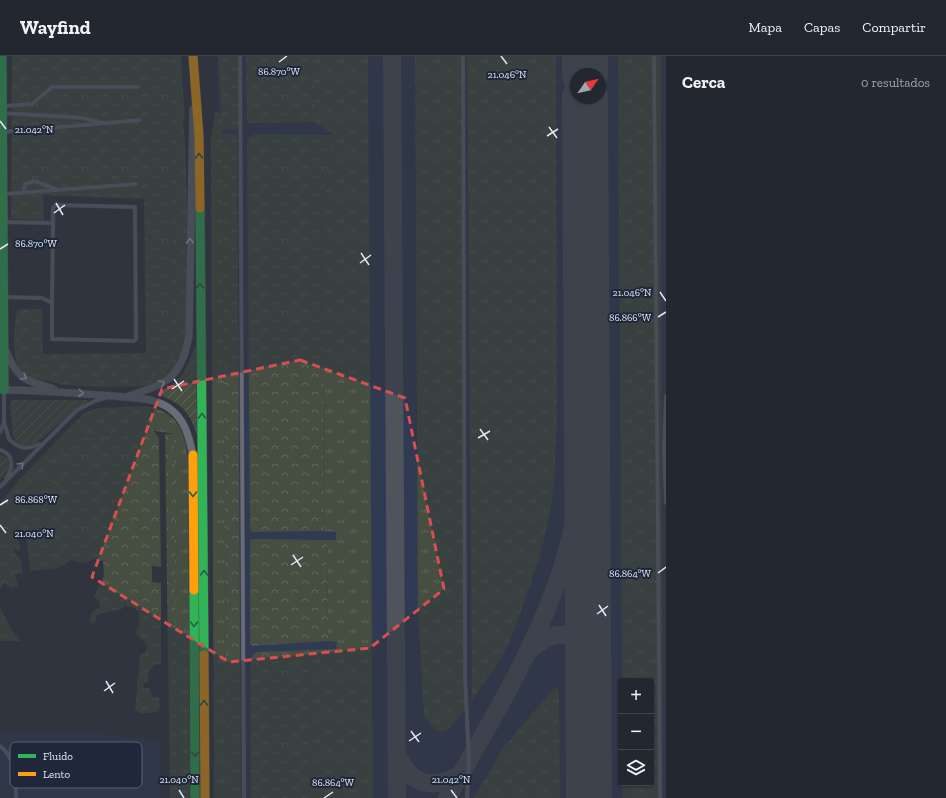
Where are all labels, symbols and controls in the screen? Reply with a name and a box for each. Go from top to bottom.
text: Wayfind [20,16,91,39]
text: Mapa [749,19,782,36]
text: Capas [804,19,840,36]
text: Compartir [862,19,926,36]
text: 86.870°W [258,66,301,78]
north arrow [570,68,606,104]
text: 21.046°N [488,69,527,81]
text: Cerca [682,72,725,92]
text: 0 resultados [861,75,930,90]
text: 21.042°N [15,124,54,136]
one-way arrow [195,153,203,159]
text: 86.870°W [15,238,58,250]
one-way arrow [186,238,194,244]
one-way arrow [196,283,205,289]
text: 21.046°N [613,287,652,299]
text: 86.866°W [609,312,652,324]
one-way arrow [20,373,27,380]
one-way arrow [158,380,166,387]
one-way arrow [78,388,84,397]
one-way arrow [198,413,206,419]
one-way arrow [16,462,24,470]
one-way arrow [189,491,197,497]
text: 86.868°W [15,494,58,506]
text: 21.040°N [14,528,54,540]
text: 86.864°W [609,568,652,580]
one-way arrow [200,570,208,576]
one-way arrow [190,621,198,627]
map controls [618,678,654,786]
button: + [618,678,654,714]
one-way arrow [200,700,208,706]
button: − [618,714,654,750]
legend [10,742,142,788]
text: Fluido [43,750,73,763]
button: layers [618,750,654,786]
one-way arrow [191,751,199,757]
text: Lento [43,768,71,781]
text: 21.040°N [159,774,199,786]
text: 21.042°N [432,774,471,786]
text: 86.864°W [312,777,355,789]

